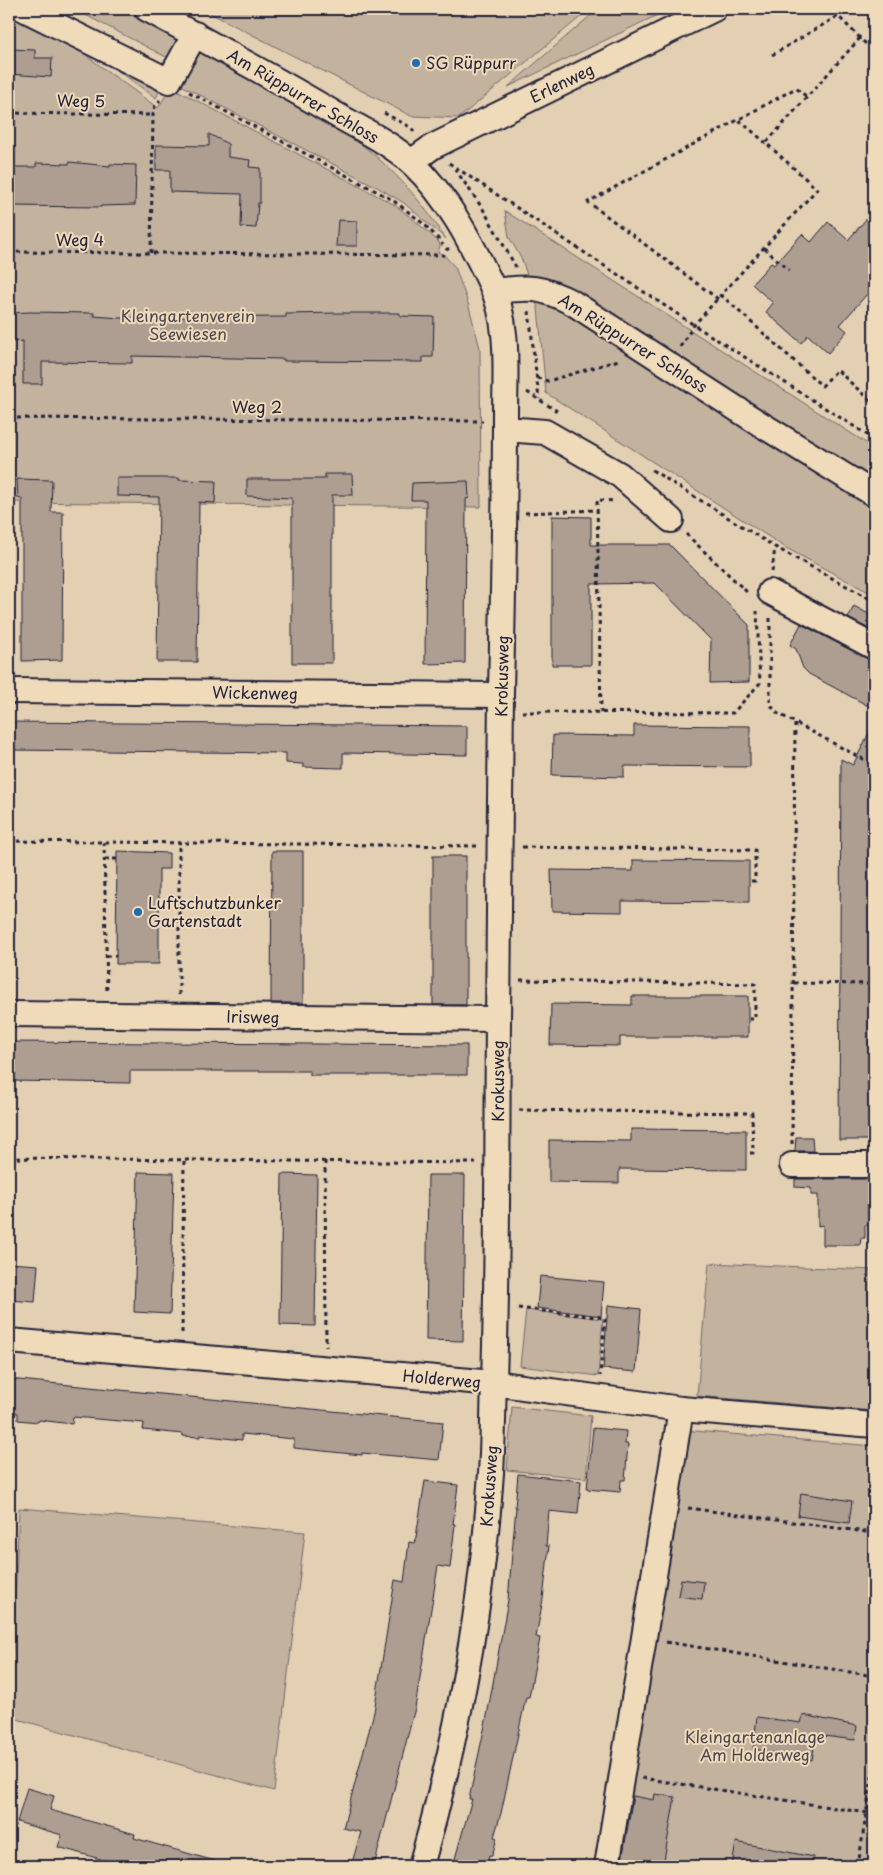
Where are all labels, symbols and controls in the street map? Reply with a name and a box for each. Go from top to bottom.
street label: Am Rüppurrer Schloss [223,42,384,148]
place label: SG Rüppurr [426,50,517,74]
street label: Erlenweg [525,56,598,108]
marker: SG Rüppurr [410,57,422,69]
street label: Weg 5 [57,88,105,112]
street label: Weg 4 [56,227,104,251]
street label: Am Rüppurrer Schloss [554,287,713,398]
park label: Kleingartenverein Seewiesen [121,303,255,345]
street label: Weg 2 [232,394,282,418]
street label: Krokusweg [488,635,514,717]
street label: Wickenweg [212,679,298,705]
place label: Luftschutzbunker Gartenstadt [148,890,281,932]
marker: Luftschutzbunker Gartenstadt [132,906,144,918]
street label: Irisweg [226,1004,280,1028]
street label: Krokusweg [485,1040,509,1122]
street label: Holderweg [402,1363,482,1393]
street label: Krokusweg [473,1444,503,1528]
park label: Kleingartenanlage Am Holderweg [685,1724,825,1766]

